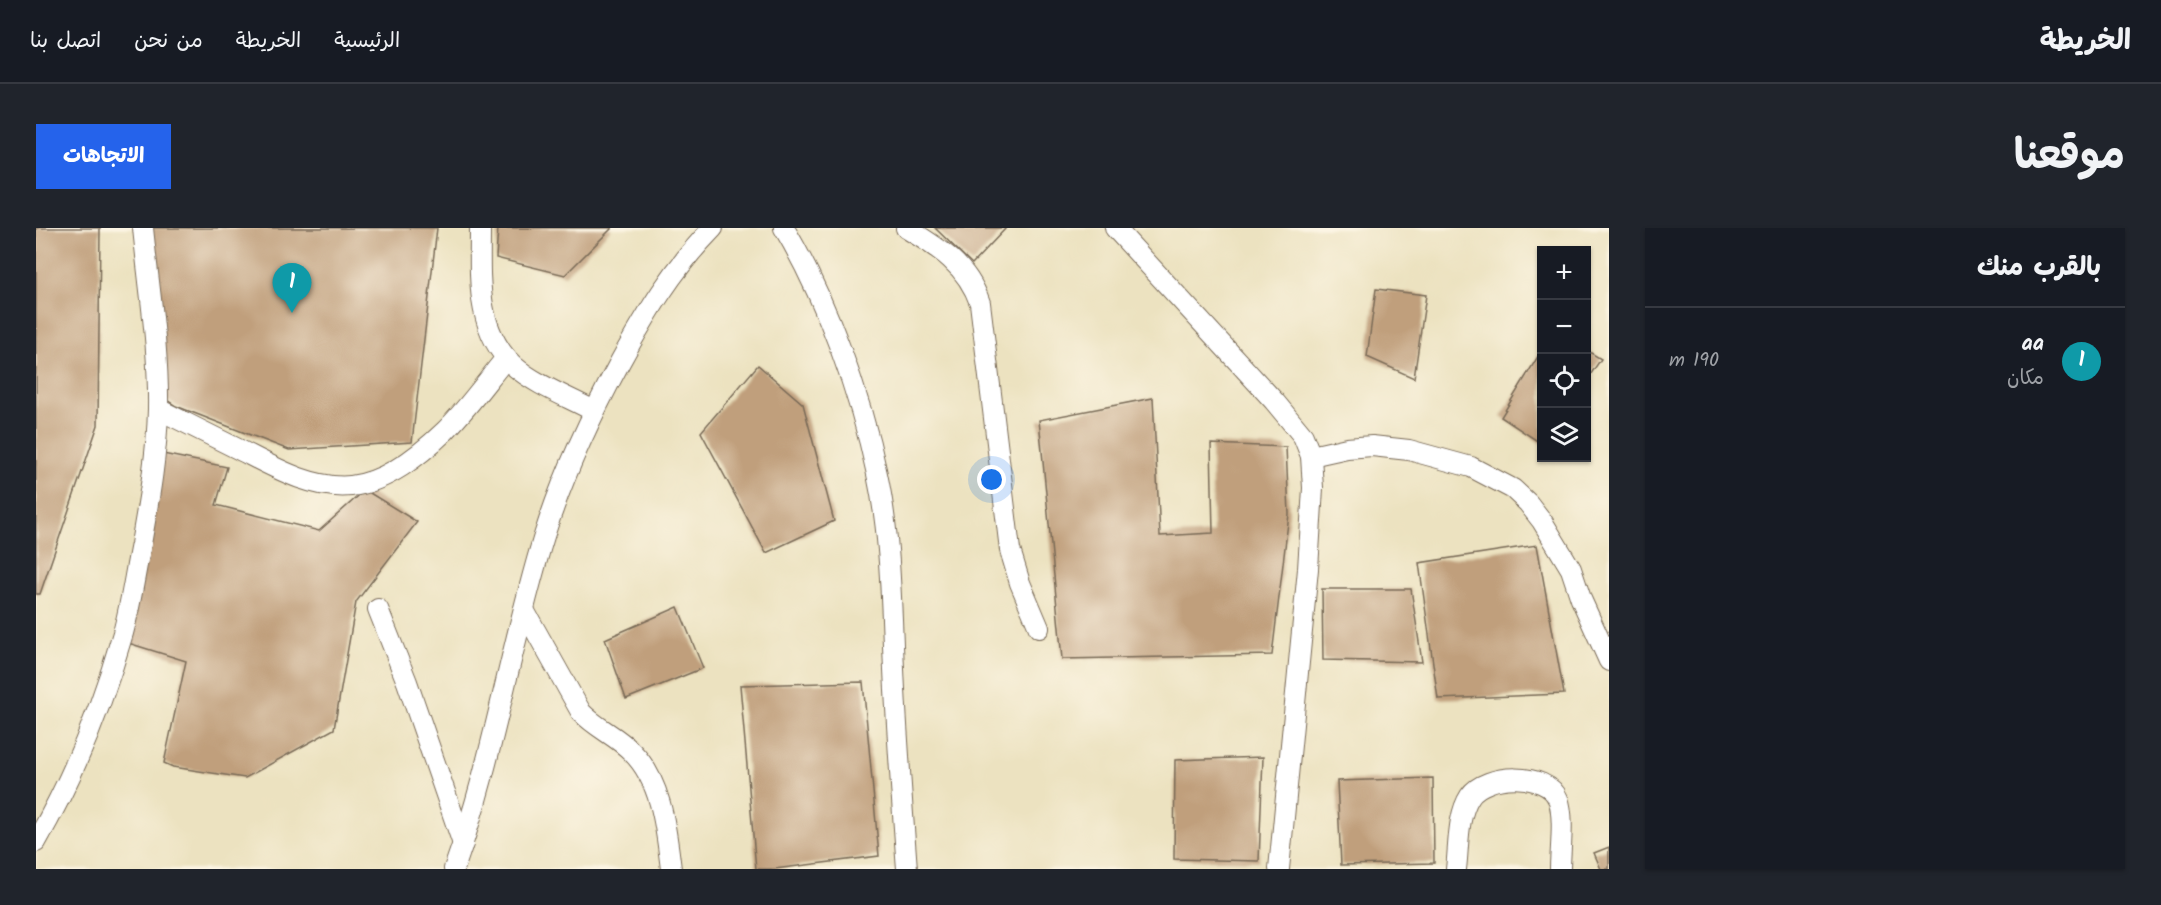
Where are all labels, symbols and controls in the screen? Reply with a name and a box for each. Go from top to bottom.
text: الخريطة [2040,19,2131,64]
text: اتصل بنا [30,25,101,58]
text: من نحن [134,25,203,58]
text: الخريطة [236,25,301,58]
text: الرئيسية [334,25,400,58]
text: موقعنا [2014,123,2125,190]
button: الاتجاهات [36,124,171,189]
map controls [1537,246,1591,462]
button: + [1537,246,1591,300]
text: بالقرب منك [1977,247,2101,289]
pin: 1 [272,264,312,313]
button: − [1537,300,1591,354]
text: aa [2022,327,2044,362]
text: 190 m [1669,345,1719,377]
text: 1 [2078,345,2085,377]
button: locate [1537,354,1591,408]
text: مكان [2007,363,2044,395]
button: layers [1537,408,1591,462]
your location [977,465,1006,494]

